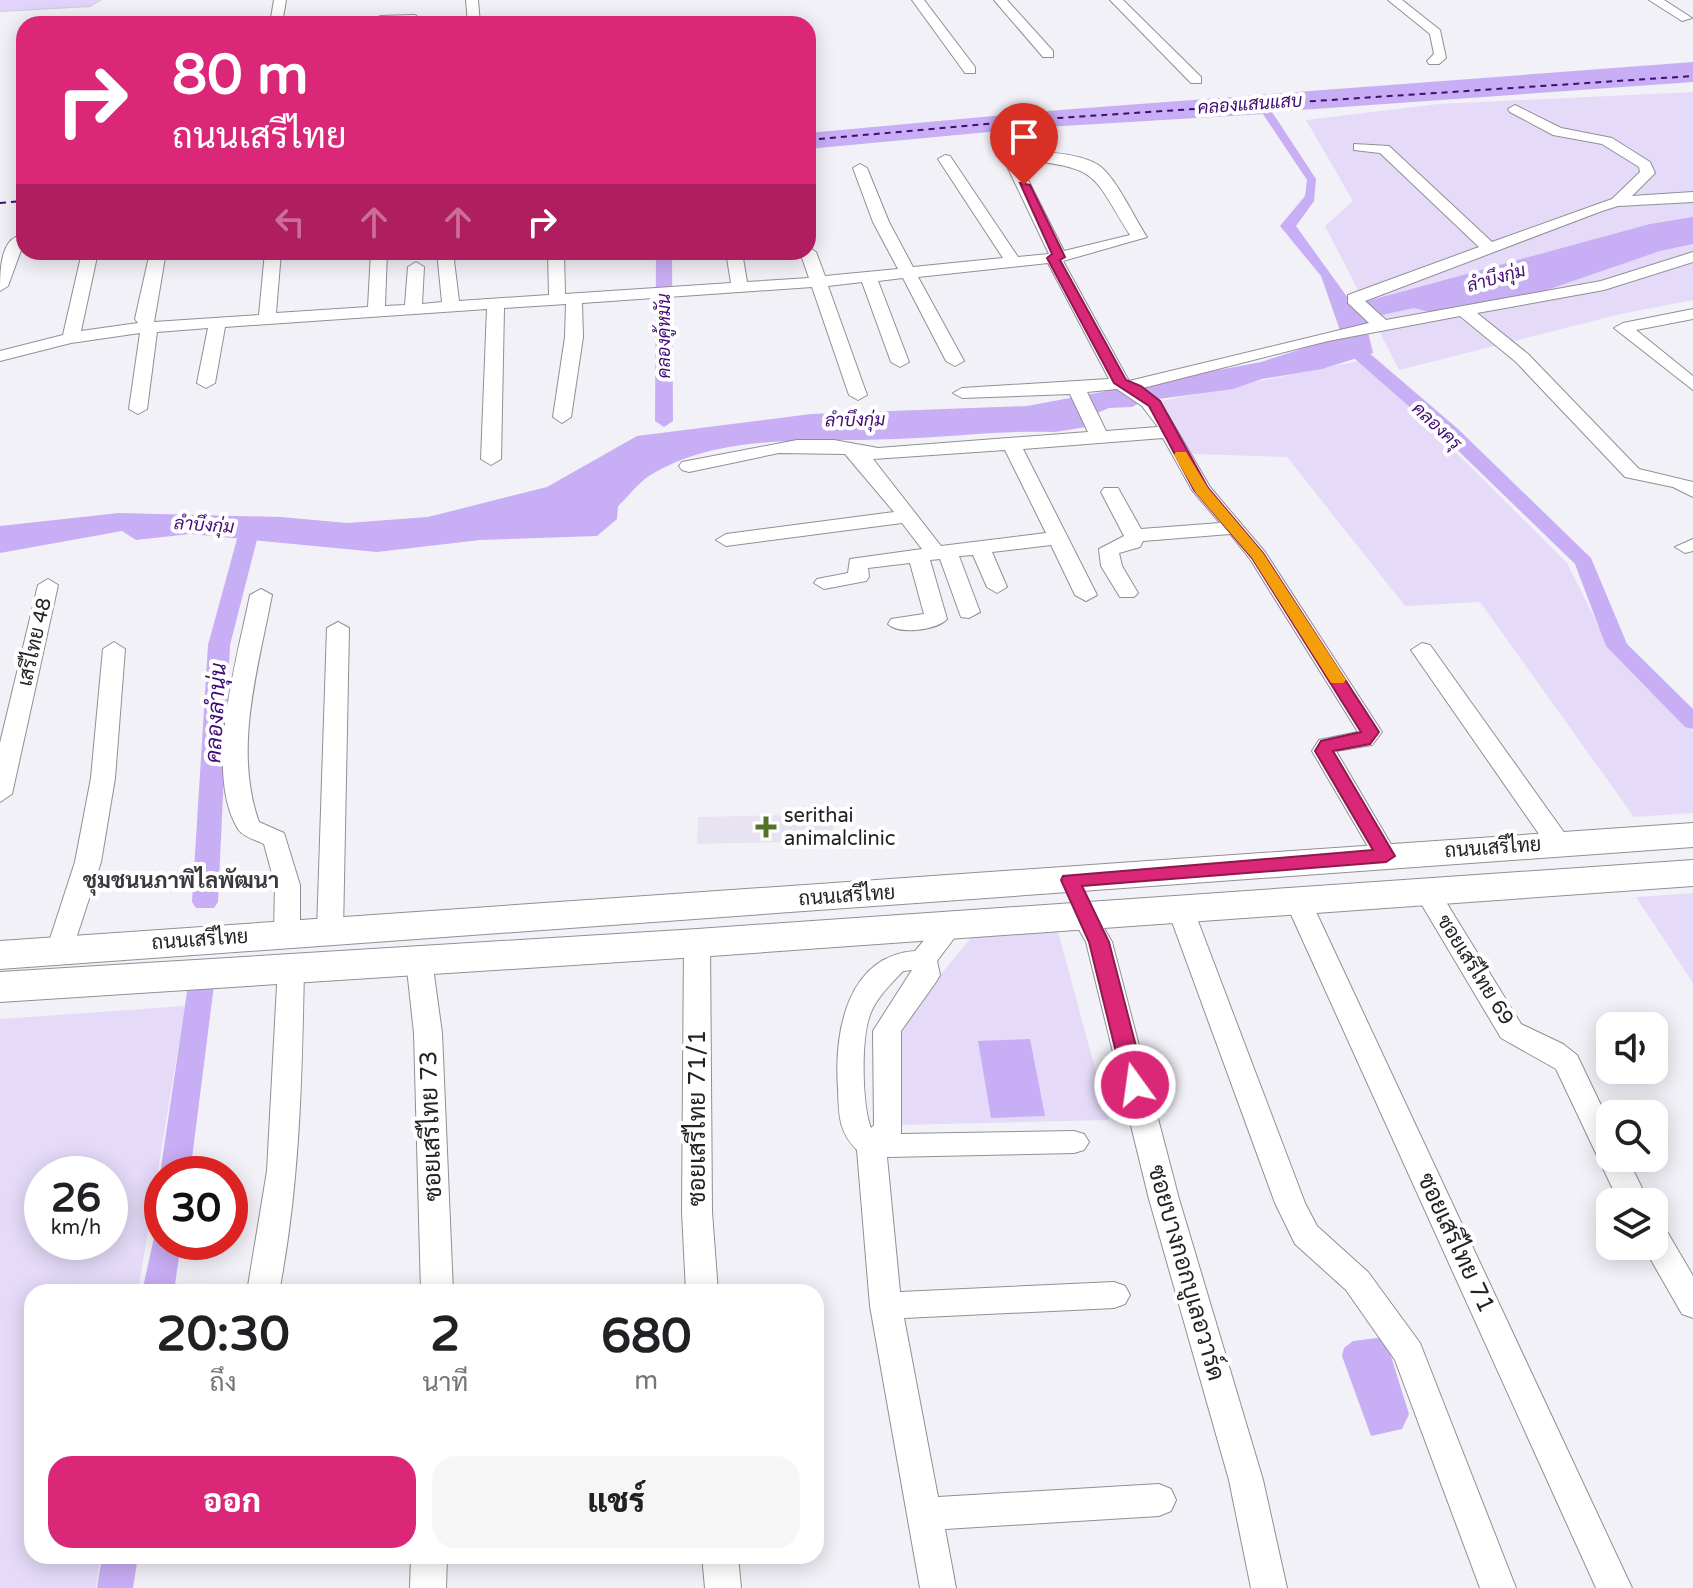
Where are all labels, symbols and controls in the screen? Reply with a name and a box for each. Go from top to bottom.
text: 80 m [172,42,308,109]
icon: right [40,48,144,152]
water label: คลองแสนแสบ [1197,89,1303,119]
pin [990,103,1058,185]
text: ถนนเสรีไทย [172,115,347,158]
icon: arrive [1002,115,1046,159]
icon: left [268,200,312,244]
icon: ahead [352,200,396,244]
icon: ahead [436,200,480,244]
icon: right [520,200,564,244]
water label: ลำบึงกุ่ม [1464,258,1528,298]
water label: คลองคู้หมัน [652,293,677,378]
water label: คลองครุ [1407,398,1467,456]
water label: ลำบึงกุ่ม [825,407,885,433]
water label: ลำบึงกุ่ม [173,511,235,539]
street label: เสรีไทย 48 [11,595,57,689]
water label: คลองลำนุ่น [200,662,234,764]
place label: serithai animalclinic [784,804,895,851]
marker: serithai animalclinic [755,816,777,838]
street label: ถนนเสรีไทย [1444,831,1542,863]
district label: ชุมชนนภาพิไลพัฒนา [83,866,279,896]
street label: ถนนเสรีไทย [798,879,896,911]
street label: ซอยเสรีไทย 69 [1432,909,1520,1030]
street label: ถนนเสรีไทย [151,923,249,955]
map controls [1596,1012,1668,1260]
button: sound [1596,1012,1668,1084]
street label: ซอยเสรีไทย 71/1 [681,1030,712,1206]
position arrow [1093,1043,1177,1127]
street label: ซอยเสรีไทย 73 [412,1050,448,1202]
button: search [1596,1100,1668,1172]
speed limit sign: 30 [144,1156,248,1260]
street label: ซอยบางกอกบูเลอวาร์ด [1139,1161,1233,1385]
street label: ซอยเสรีไทย 71 [1411,1168,1503,1317]
text: 26 [51,1174,101,1222]
button: layers [1596,1188,1668,1260]
text: km/h [51,1216,101,1240]
text: 20:30 [157,1306,290,1364]
text: 2 [430,1306,460,1364]
text: 680 [601,1308,691,1366]
text: m [634,1365,658,1396]
text: ถึง [210,1367,237,1398]
text: นาที [422,1367,468,1398]
button: ออก [48,1456,416,1548]
button: แชร์ [432,1456,800,1548]

